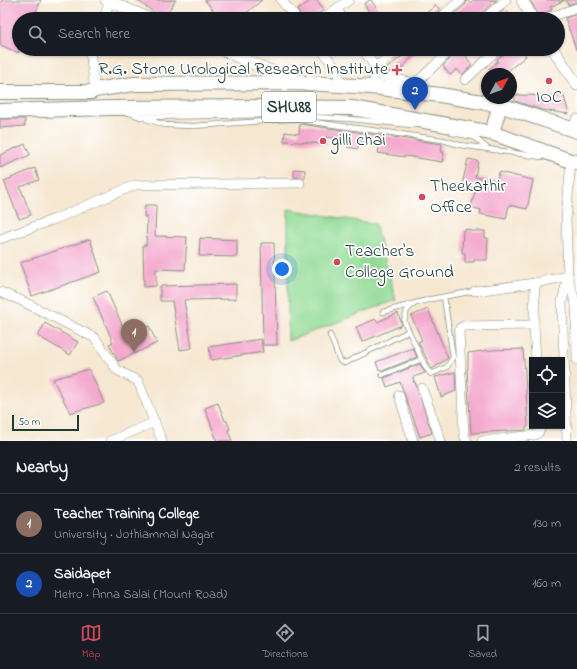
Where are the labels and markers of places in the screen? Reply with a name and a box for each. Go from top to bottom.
place label: R.G. Stone Urological Research Institute [98,57,389,84]
marker: R.G. Stone Urological Research Institute [391,64,403,76]
marker: IOC [544,76,554,86]
pin: 2 [402,77,428,110]
place label: IOC [536,85,562,111]
place label: gilli chai [330,128,386,155]
marker: gilli chai [318,136,328,146]
place label: Theekathir Office [430,174,506,221]
marker: Theekathir Office [417,192,427,202]
place label: Teacher's College Ground [345,239,454,287]
marker: Teacher's College Ground [332,257,342,267]
pin: 1 [121,319,147,352]

